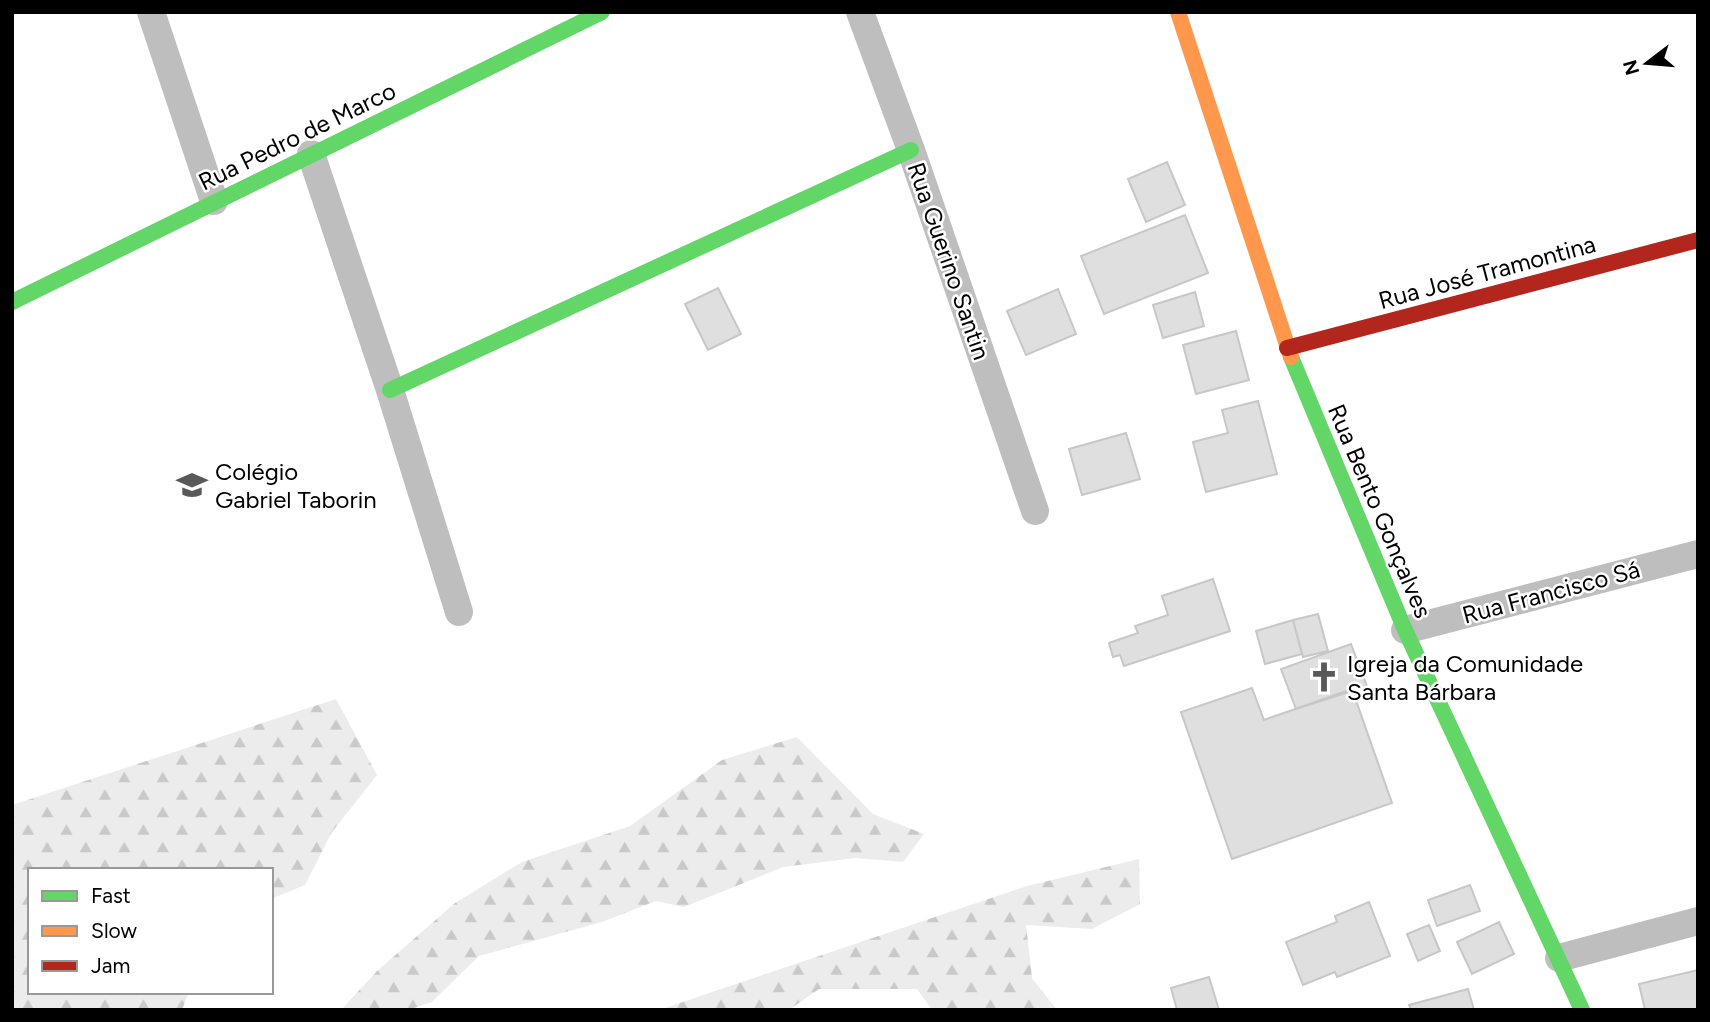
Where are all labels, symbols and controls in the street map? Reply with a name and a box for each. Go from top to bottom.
north arrow [1612,28,1682,98]
text: N [1618,57,1644,78]
street label: Rua Pedro de Marco [194,76,400,196]
street label: Rua Guerino Santin [902,159,996,363]
street label: Rua José Tramontina [1375,229,1599,315]
street label: Rua Bento Gonçalves [1322,400,1438,622]
place label: Colégio Gabriel Taborin [215,457,377,514]
school or university icon: Colégio Gabriel Taborin [175,468,209,502]
street label: Rua Francisco Sá [1459,554,1643,630]
place label: Igreja da Comunidade Santa Bárbara [1347,649,1583,706]
church icon: Igreja da Comunidade Santa Bárbara [1307,660,1341,694]
legend [28,868,273,994]
text: Fast [91,883,131,908]
text: Slow [91,918,137,943]
text: Jam [91,953,130,978]

